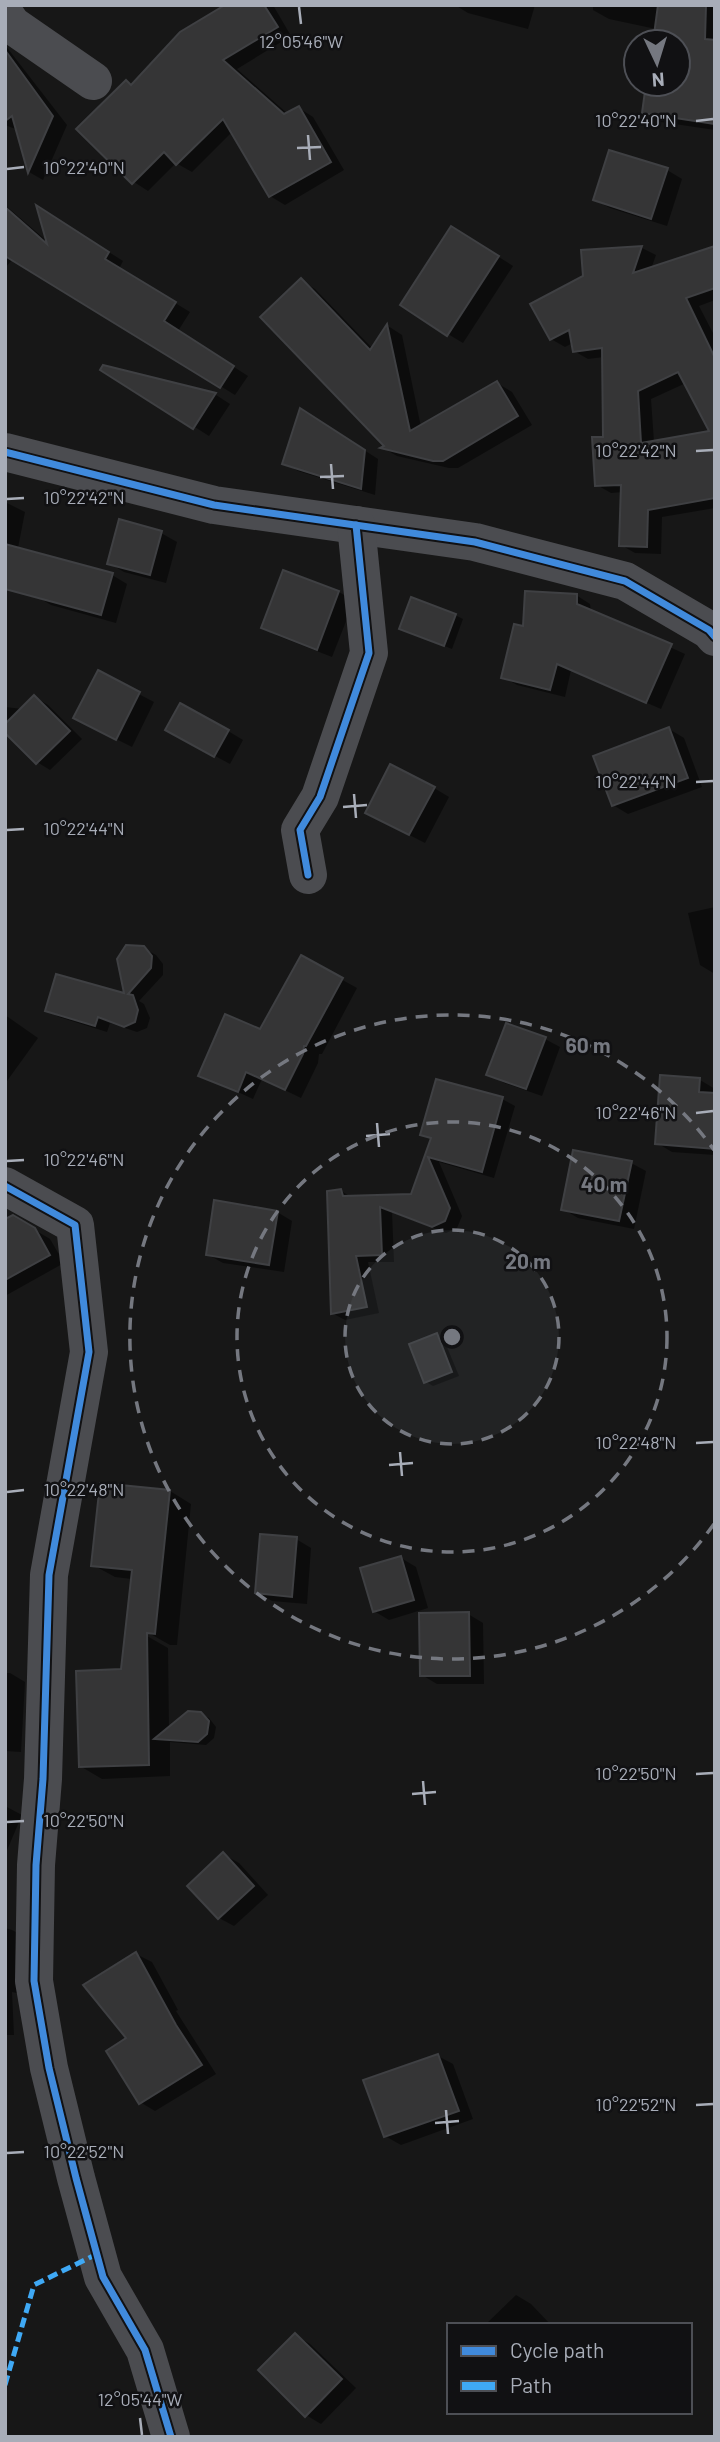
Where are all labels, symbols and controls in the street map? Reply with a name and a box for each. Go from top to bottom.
north arrow [622,28,692,98]
text: 12°05'46"W [259,30,343,52]
text: N [651,69,665,92]
text: 10°22'40"N [595,109,677,131]
text: 10°22'40"N [43,156,125,178]
text: 10°22'42"N [595,439,677,461]
text: 10°22'42"N [43,486,125,508]
text: 10°22'44"N [595,770,677,792]
text: 10°22'44"N [43,817,125,839]
text: 60 m [566,1032,610,1057]
text: 10°22'46"N [596,1101,676,1123]
text: 10°22'46"N [44,1148,124,1170]
text: 40 m [581,1171,627,1196]
text: 20 m [505,1248,551,1273]
centre of rings [440,1325,464,1349]
text: 10°22'48"N [595,1431,677,1453]
text: 10°22'48"N [43,1478,125,1500]
text: 10°22'50"N [595,1762,677,1784]
text: 10°22'50"N [43,1809,125,1831]
text: 10°22'52"N [596,2093,676,2115]
text: 10°22'52"N [44,2140,124,2162]
legend [447,2323,692,2414]
text: Cycle path [510,2337,604,2362]
text: Path [510,2372,552,2397]
text: 12°05'44"W [98,2388,182,2410]

